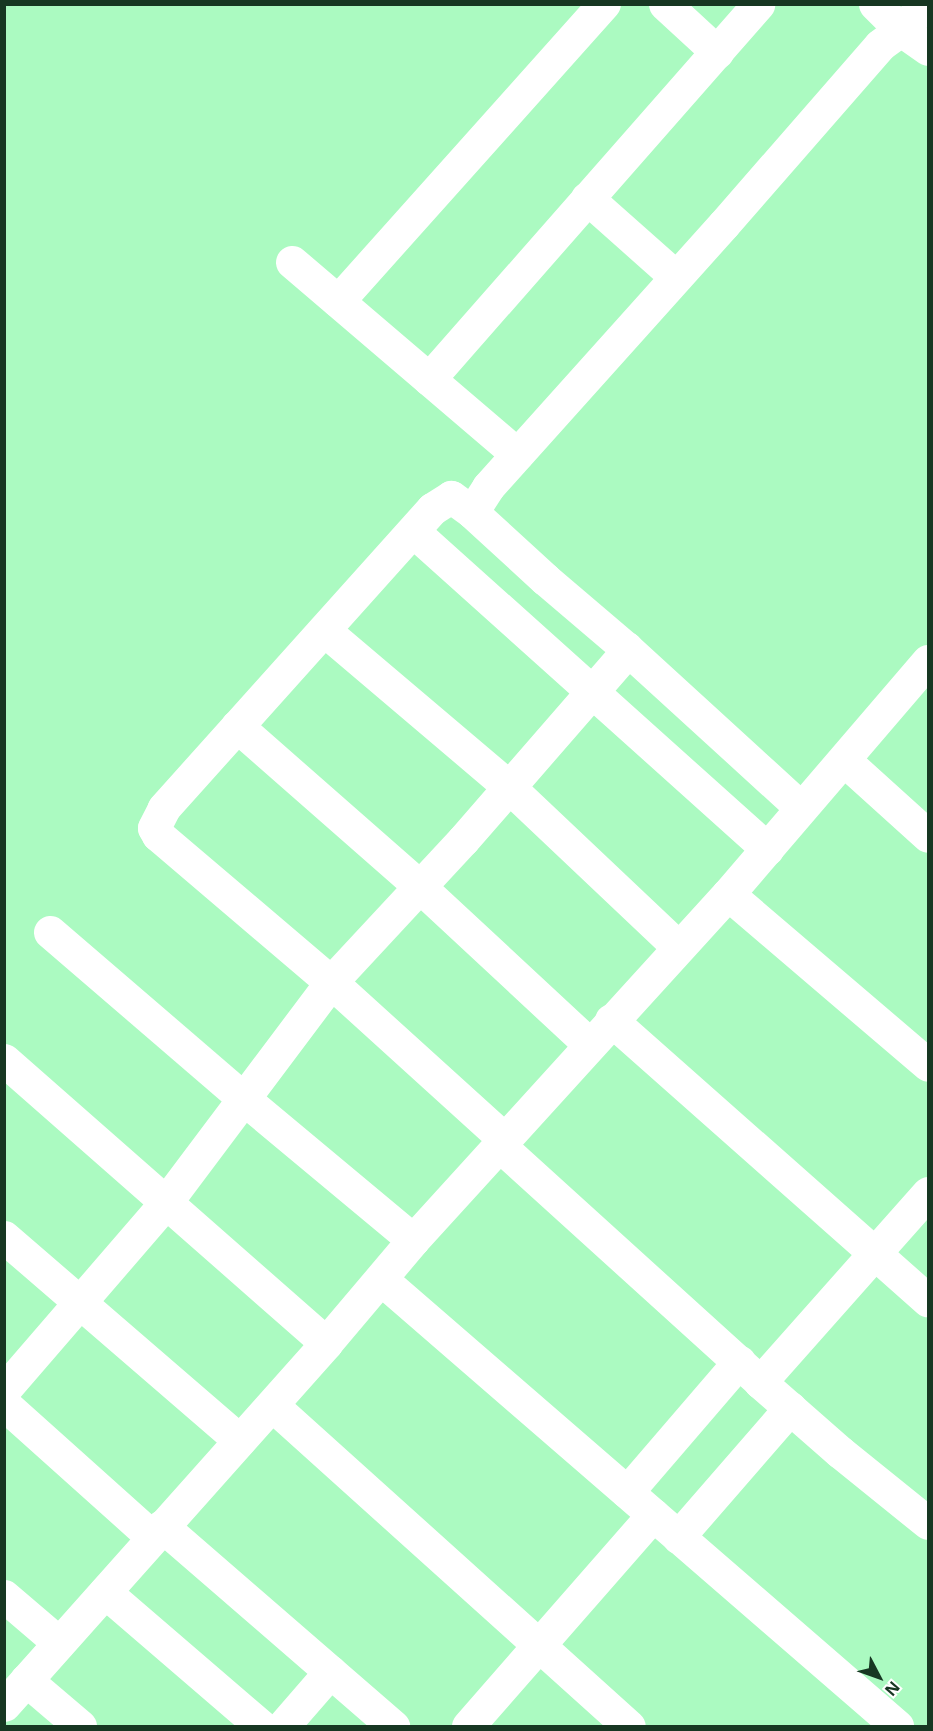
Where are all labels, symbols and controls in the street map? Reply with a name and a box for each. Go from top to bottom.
north arrow [849,1647,909,1707]
text: N [880,1677,905,1701]

